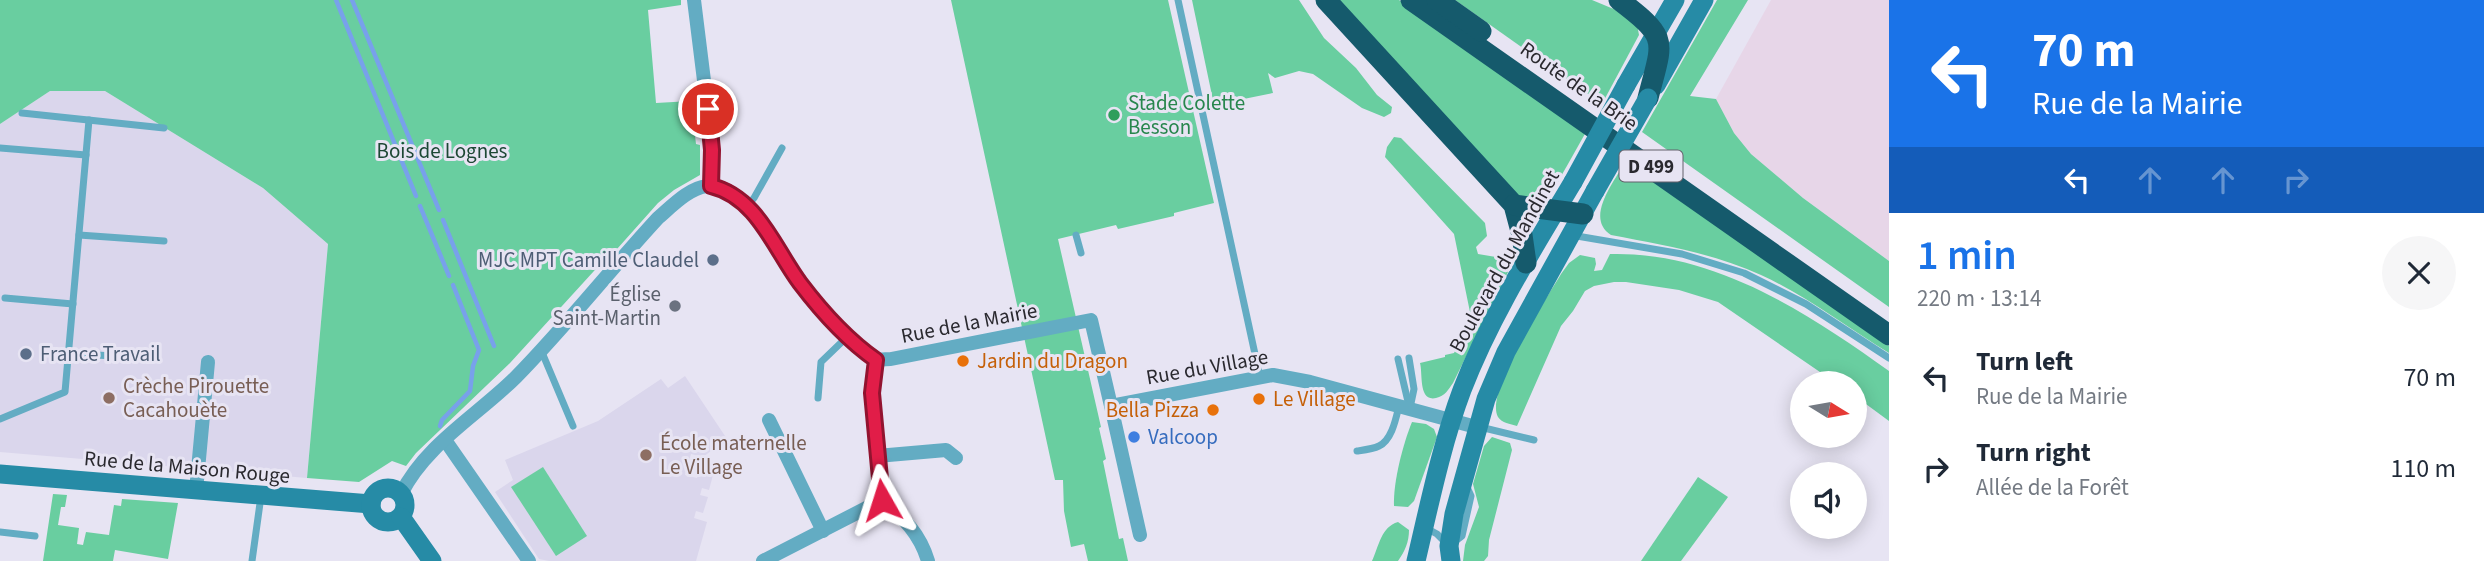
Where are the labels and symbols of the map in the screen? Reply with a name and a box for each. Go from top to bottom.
street label: Route de la Brie [1514,34,1644,138]
pin [678,79,738,139]
place label: Stade Colette Besson [1128,88,1245,142]
marker: Stade Colette Besson [1106,107,1122,123]
park label: Bois de Lognes [377,136,508,166]
road number: D 499 [1620,150,1682,182]
street label: Boulevard du Mandinet [1441,164,1567,358]
place label: MJC MPT Camille Claudel [478,245,699,275]
marker: MJC MPT Camille Claudel [705,252,721,268]
place label: Église Saint-Martin [553,279,661,333]
street label: Rue de la Mairie [898,295,1040,351]
marker: Église Saint-Martin [667,298,683,314]
place label: France Travail [40,339,161,369]
street label: Rue du Village [1144,342,1270,392]
marker: France Travail [18,346,34,362]
place label: Jardin du Dragon [977,346,1128,376]
marker: Jardin du Dragon [955,353,971,369]
place label: Crèche Pirouette Cacahouète [123,371,269,425]
north arrow [1790,371,1867,448]
place label: Le Village [1273,384,1356,414]
marker: Crèche Pirouette Cacahouète [101,390,117,406]
marker: Le Village [1251,391,1267,407]
place label: Bella Pizza [1106,395,1199,425]
marker: Bella Pizza [1205,402,1221,418]
place label: Valcoop [1148,422,1218,452]
place label: École maternelle Le Village [660,428,807,482]
marker: Valcoop [1126,429,1142,445]
street label: Rue de la Maison Rouge [83,443,291,491]
marker: École maternelle Le Village [638,447,654,463]
position arrow [845,463,919,537]

